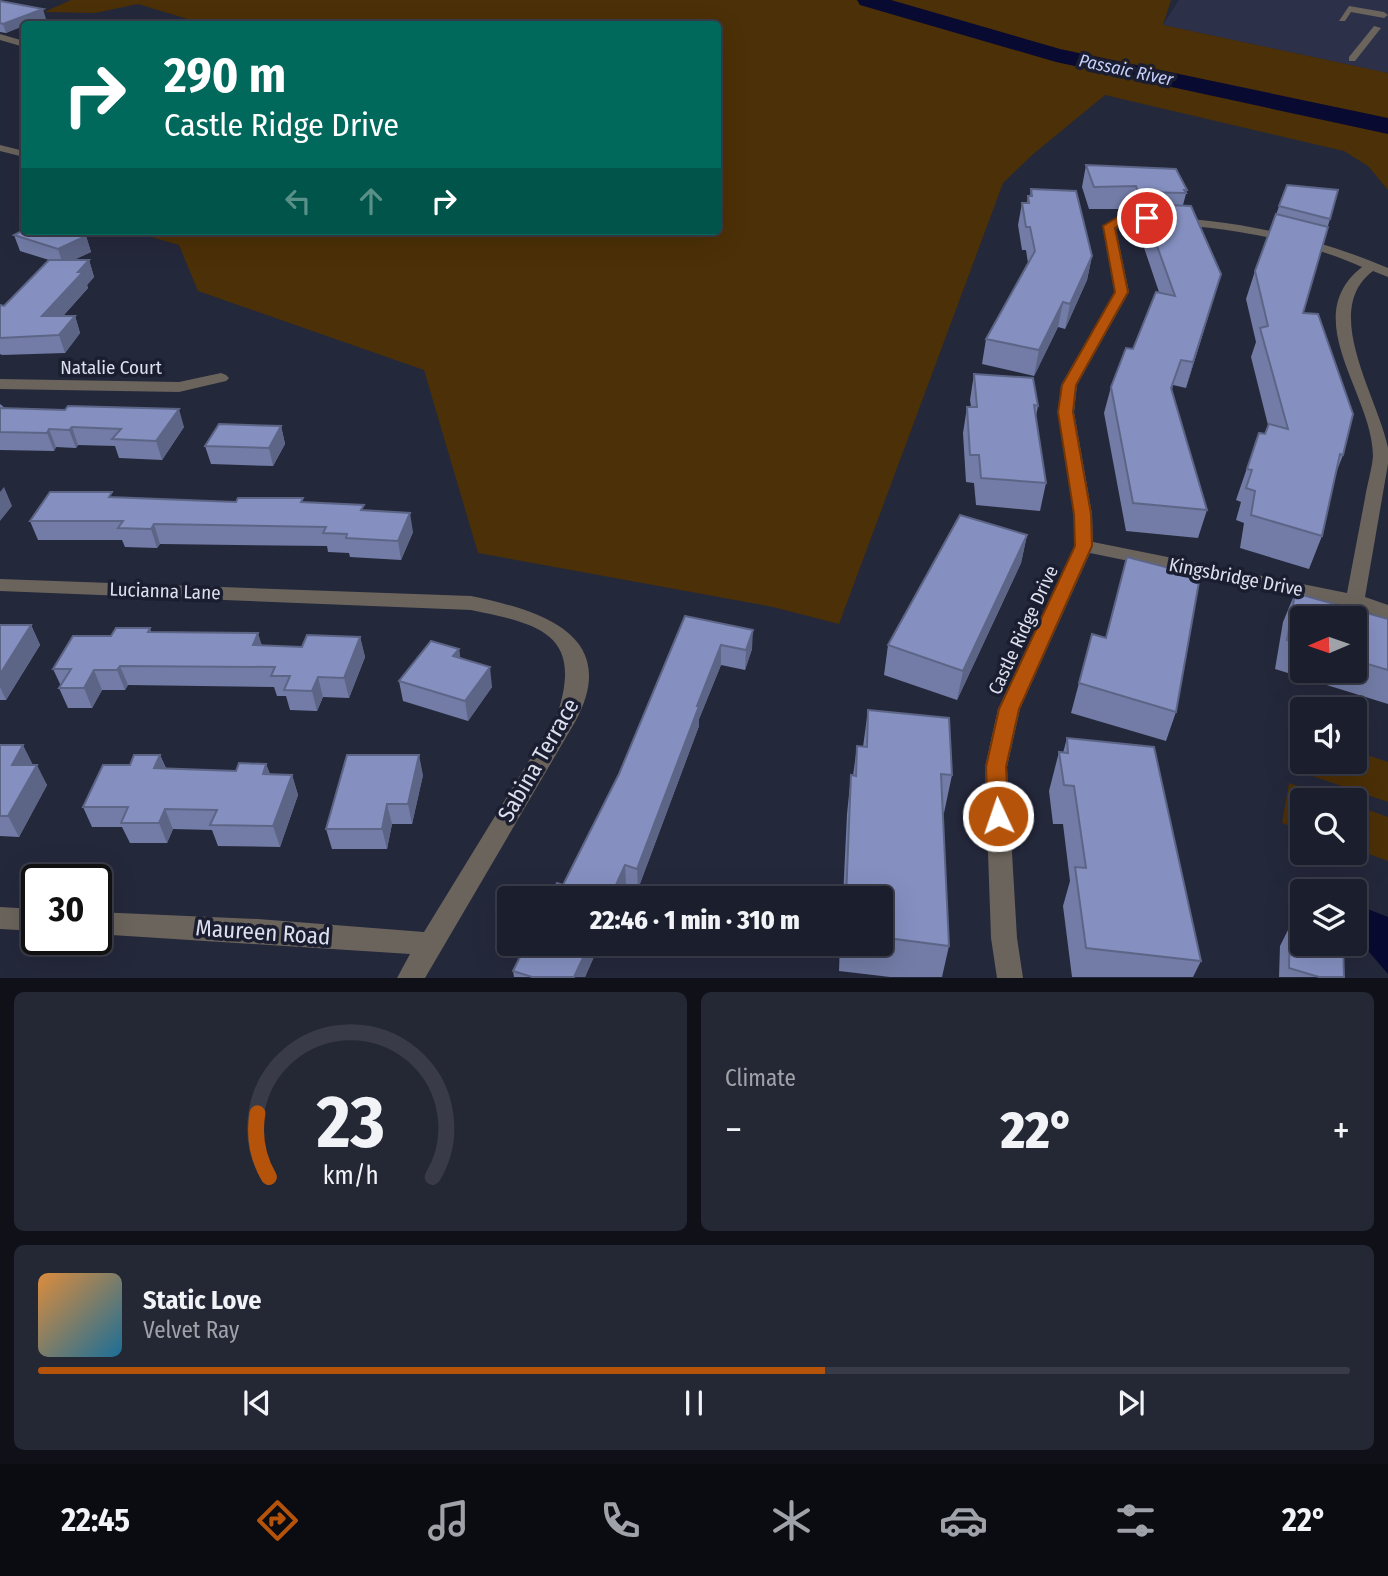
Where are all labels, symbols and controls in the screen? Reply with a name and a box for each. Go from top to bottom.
text: 290 m [164,46,286,105]
icon: right [49,49,140,140]
water label: Passaic River [1077,49,1176,91]
text: Castle Ridge Drive [164,106,399,144]
icon: left [279,182,317,220]
icon: ahead [352,182,390,220]
icon: right [425,182,463,220]
pin [1117,188,1177,248]
icon: arrive [1128,199,1166,237]
street label: Natalie Court [60,356,163,379]
street label: Kingsbridge Drive [1167,553,1305,601]
street label: Castle Ridge Drive [983,562,1063,698]
street label: Lucianna Lane [109,578,221,604]
north arrow [1290,606,1367,682]
map controls [1290,606,1367,956]
street label: Sabina Terrace [491,693,585,827]
button: sound [1290,697,1367,774]
position arrow [961,779,1035,853]
button: search [1290,788,1367,865]
speed limit sign: 30 [21,864,112,955]
button: layers [1290,879,1367,956]
text: 22:46 · 1 min · 310 m [590,905,800,936]
street label: Maureen Road [195,913,331,951]
text: Climate [725,1064,796,1092]
text: 23 [315,1080,385,1167]
text: 22° [1001,1099,1074,1162]
text: − [725,1107,742,1153]
text: + [1333,1107,1350,1153]
text: km/h [323,1161,378,1191]
text: Static Love [143,1285,261,1316]
text: Velvet Ray [143,1316,239,1344]
icon: previous [238,1384,276,1422]
icon: pause [675,1384,713,1422]
icon: next [1112,1384,1150,1422]
icon: directions [253,1496,302,1545]
icon: music [424,1496,473,1545]
icon: phone [596,1496,645,1545]
icon: climate [767,1496,816,1545]
icon: car [939,1496,988,1545]
icon: filters [1111,1496,1160,1545]
text: 22:45 [61,1501,130,1539]
text: 22° [1282,1501,1327,1539]

